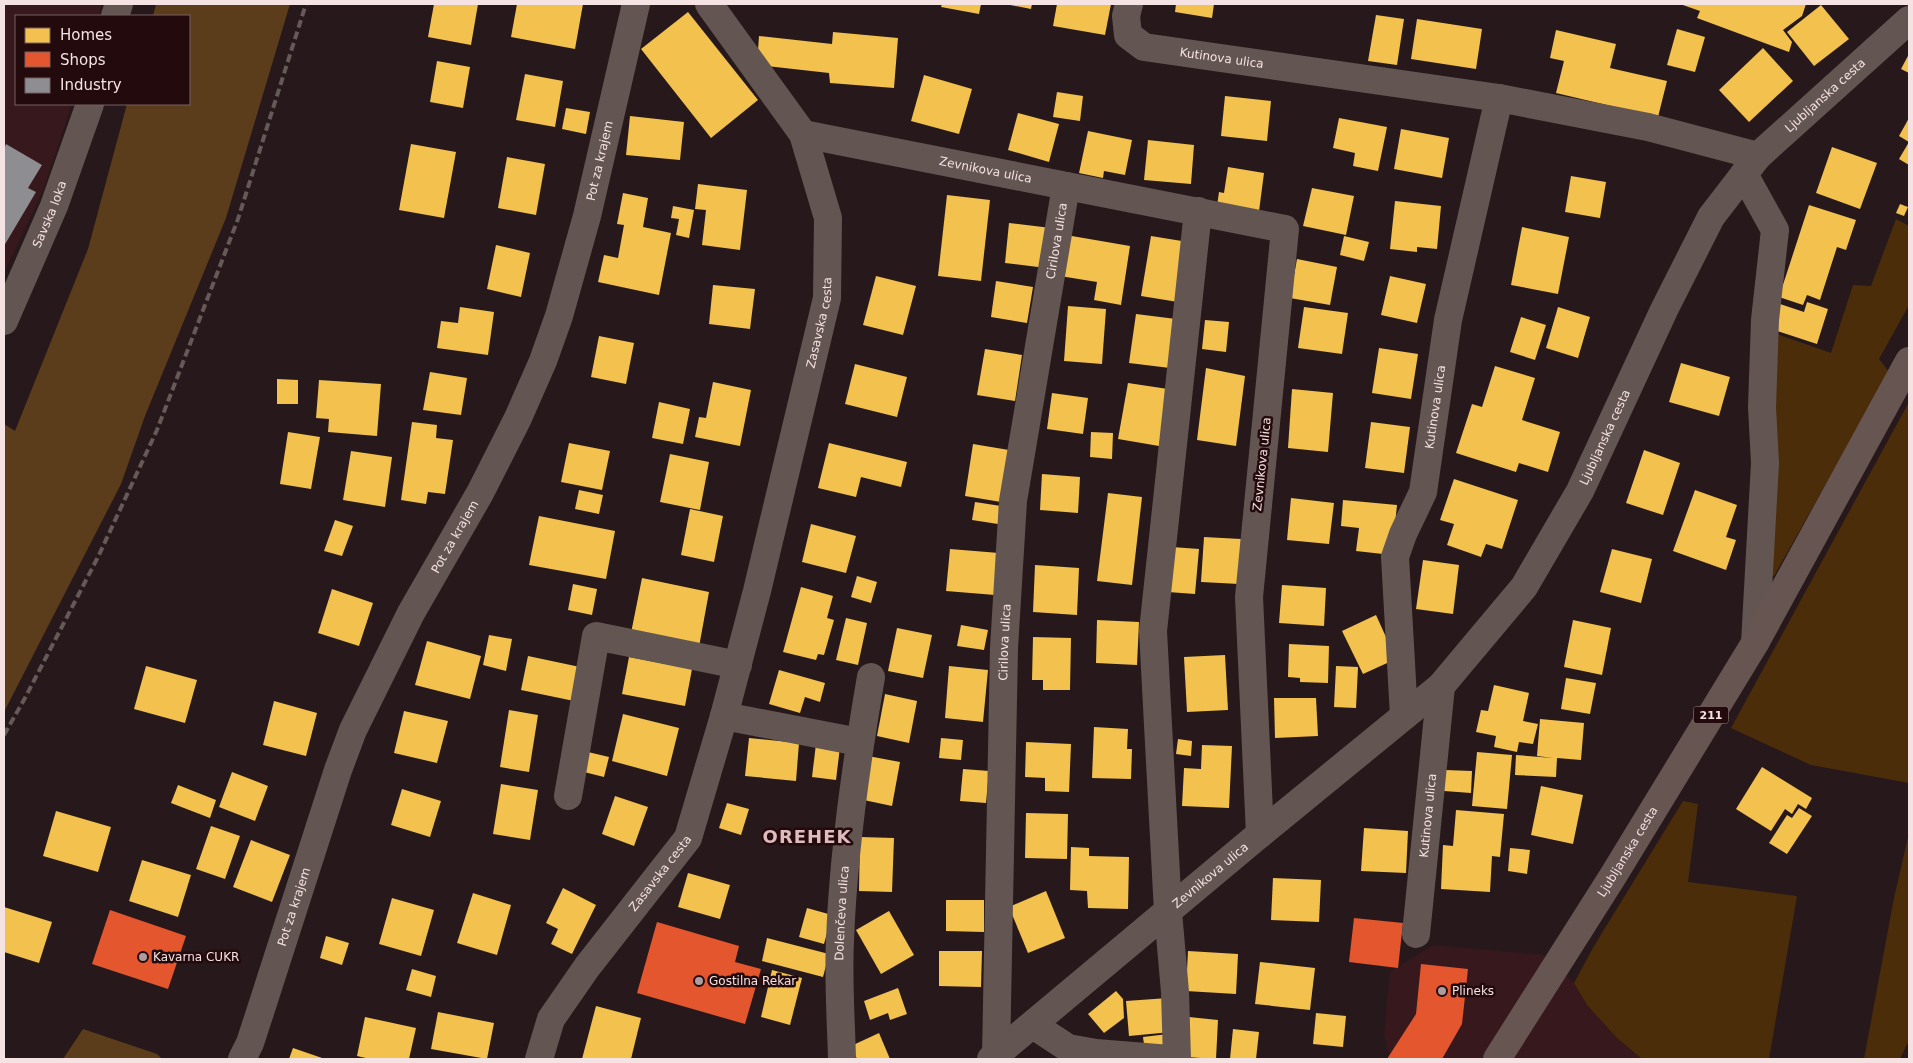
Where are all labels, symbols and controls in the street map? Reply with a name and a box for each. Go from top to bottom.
legend [15,15,190,105]
text: Homes [60,26,112,44]
street label: Kutinova ulica [1179,45,1265,71]
text: Shops [60,51,106,69]
street label: Ljubljanska cesta [1782,56,1868,135]
text: Industry [60,76,122,94]
street label: Pot za krajem [584,119,616,202]
street label: Zevnikova ulica [938,154,1033,186]
street label: Savska loka [30,179,69,250]
street label: Cirilova ulica [1043,202,1070,280]
street label: Zasavska cesta [803,277,834,370]
street label: Kutinova ulica [1422,364,1448,450]
street label: Ljubljanska cesta [1577,387,1633,487]
street label: Zevnikova ulica [1250,417,1274,511]
street label: Pot za krajem [428,498,481,576]
street label: Cirilova ulica [996,603,1014,681]
road number: 211 [1694,706,1728,724]
street label: Kutinova ulica [1417,773,1439,858]
street label: Ljubljanska cesta [1595,804,1661,900]
district label: OREHEK [763,826,851,847]
street label: Zasavska cesta [626,832,694,914]
street label: Zevnikova ulica [1170,840,1251,911]
street label: Dolenčeva ulica [832,865,852,961]
street label: Pot za krajem [275,866,313,948]
place label: Kavarna CUKR [153,950,239,964]
marker: Kavarna CUKR [137,951,149,963]
place label: Gostilna Rekar [709,974,796,988]
marker: Gostilna Rekar [693,975,705,987]
place label: Plineks [1452,984,1494,998]
marker: Plineks [1436,985,1448,997]

